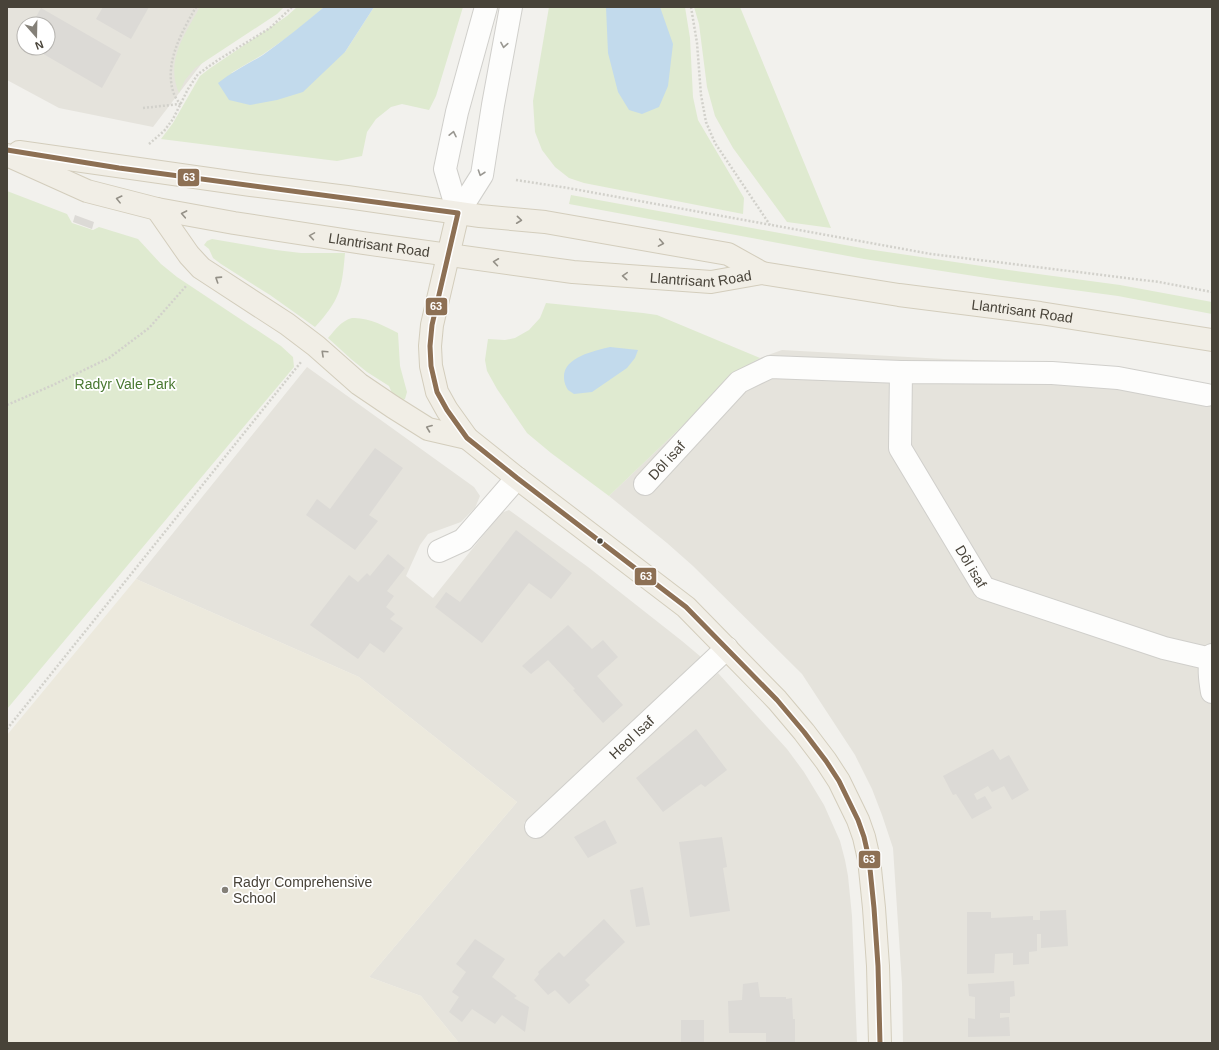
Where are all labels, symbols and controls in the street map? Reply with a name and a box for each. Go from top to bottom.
north arrow [16,16,56,56]
text: N [34,38,45,52]
one-way arrow [501,42,509,48]
one-way arrow [448,131,456,137]
line badge: 63 [177,168,200,187]
one-way arrow [478,170,486,177]
text: 63 [183,171,195,183]
one-way arrow [116,196,122,204]
one-way arrow [181,210,187,219]
one-way arrow [516,215,522,224]
street label: Llantrisant Road [327,230,431,260]
one-way arrow [309,232,315,240]
one-way arrow [658,238,664,246]
one-way arrow [493,258,499,267]
street label: Llantrisant Road [649,267,753,290]
one-way arrow [622,271,628,280]
one-way arrow [215,277,222,284]
street label: Llantrisant Road [971,296,1074,326]
line badge: 63 [425,297,448,316]
text: 63 [430,300,442,312]
one-way arrow [321,351,329,358]
park label: Radyr Vale Park [75,376,176,392]
one-way arrow [426,425,433,433]
street label: Dôl isaf [645,438,688,483]
unlabelled marker [595,536,605,546]
street label: Dôl isaf [952,542,990,591]
line badge: 63 [634,567,657,586]
text: 63 [640,570,652,582]
street label: Heol Isaf [606,713,657,762]
line badge: 63 [858,850,881,869]
text: 63 [863,853,875,865]
place label: Radyr Comprehensive School [233,874,372,906]
marker: Radyr Comprehensive School [220,885,230,895]

